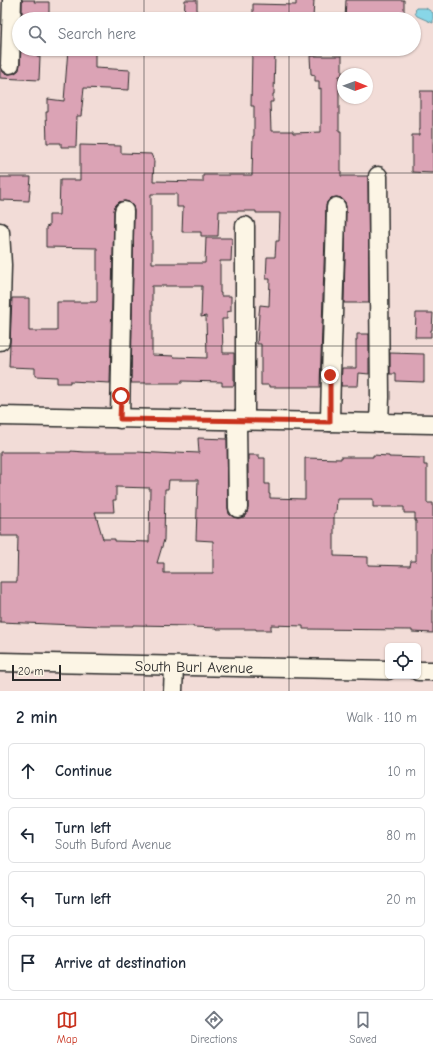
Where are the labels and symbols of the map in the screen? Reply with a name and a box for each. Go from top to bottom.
north arrow [337,68,373,104]
route end [321,366,339,384]
route start [112,387,130,405]
street label: South Burl Avenue [135,657,254,677]
scale bar [12,663,61,682]

